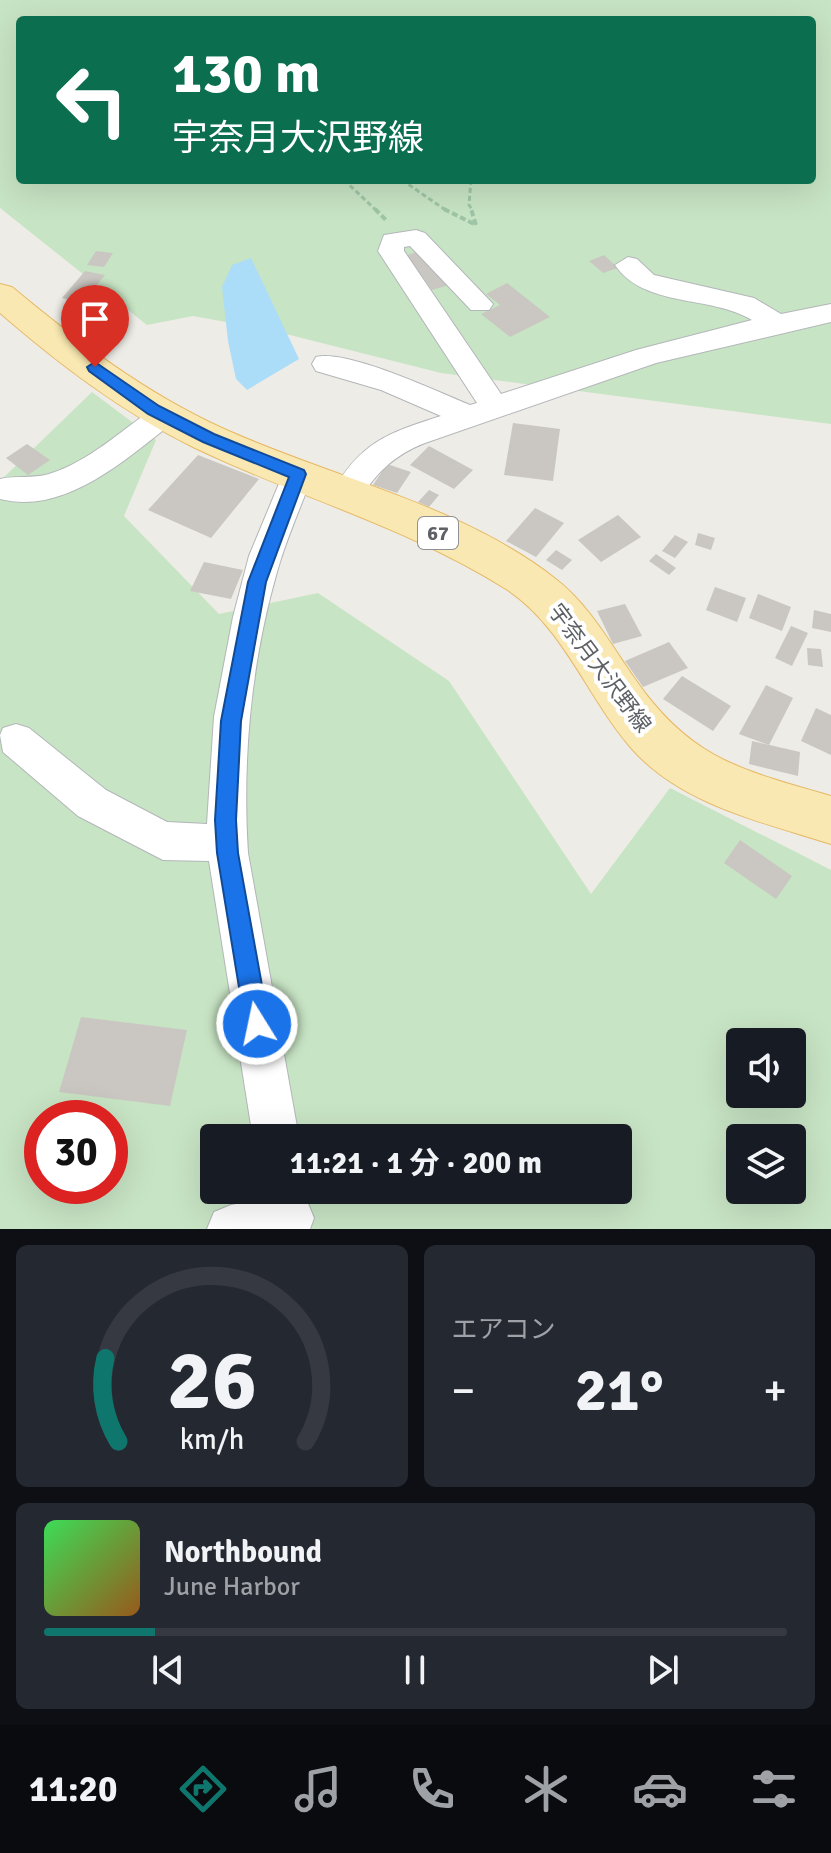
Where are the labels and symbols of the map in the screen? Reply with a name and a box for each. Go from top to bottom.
pin [61,285,129,367]
road number: 67 [418,517,458,549]
street label: 宇奈月大沢野線 [543,598,657,738]
position arrow [215,982,299,1066]
speed limit sign: 30 [24,1100,128,1204]

